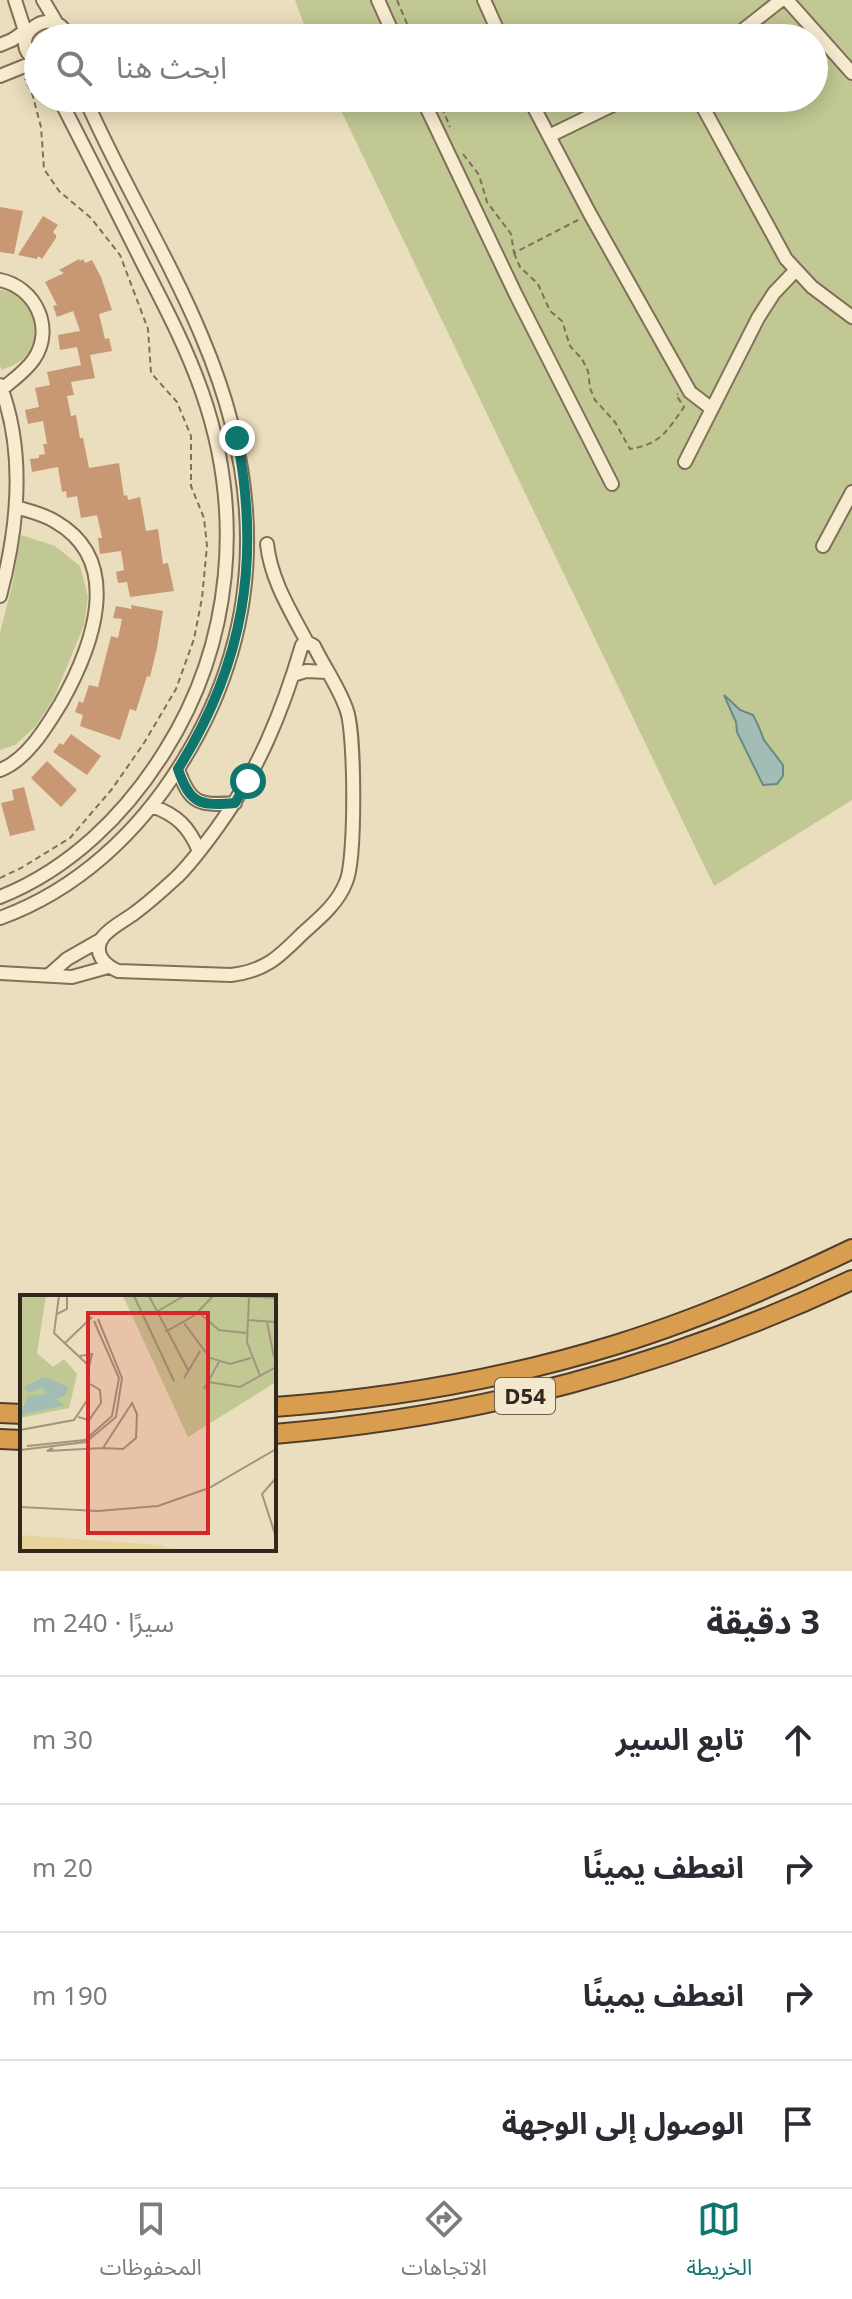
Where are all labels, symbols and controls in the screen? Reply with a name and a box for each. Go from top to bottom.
search box [24,24,828,112]
text: ابحث هنا [116,37,227,100]
icon: search [52,46,96,90]
route end [219,420,255,456]
route start [230,763,266,799]
inset map [20,1295,276,1551]
road number: D54 [495,1378,555,1414]
text: 3 دقيقة [706,1587,820,1659]
text: سيرًا · 240 m [32,1596,174,1651]
text: تابع السير [616,1709,744,1772]
text: 30 m [32,1713,93,1768]
icon: ahead [776,1718,820,1762]
text: انعطف يمينًا [583,1837,744,1900]
text: 20 m [32,1841,93,1896]
icon: right [776,1846,820,1890]
text: انعطف يمينًا [583,1965,744,2028]
text: 190 m [32,1969,108,2024]
icon: right [776,1974,820,2018]
text: الوصول إلى الوجهة [502,2093,744,2156]
icon: arrive [776,2102,820,2146]
tab: المحفوظات [100,2197,202,2291]
tab: الاتجاهات [401,2197,487,2291]
tab: الخريطة [686,2197,752,2291]

